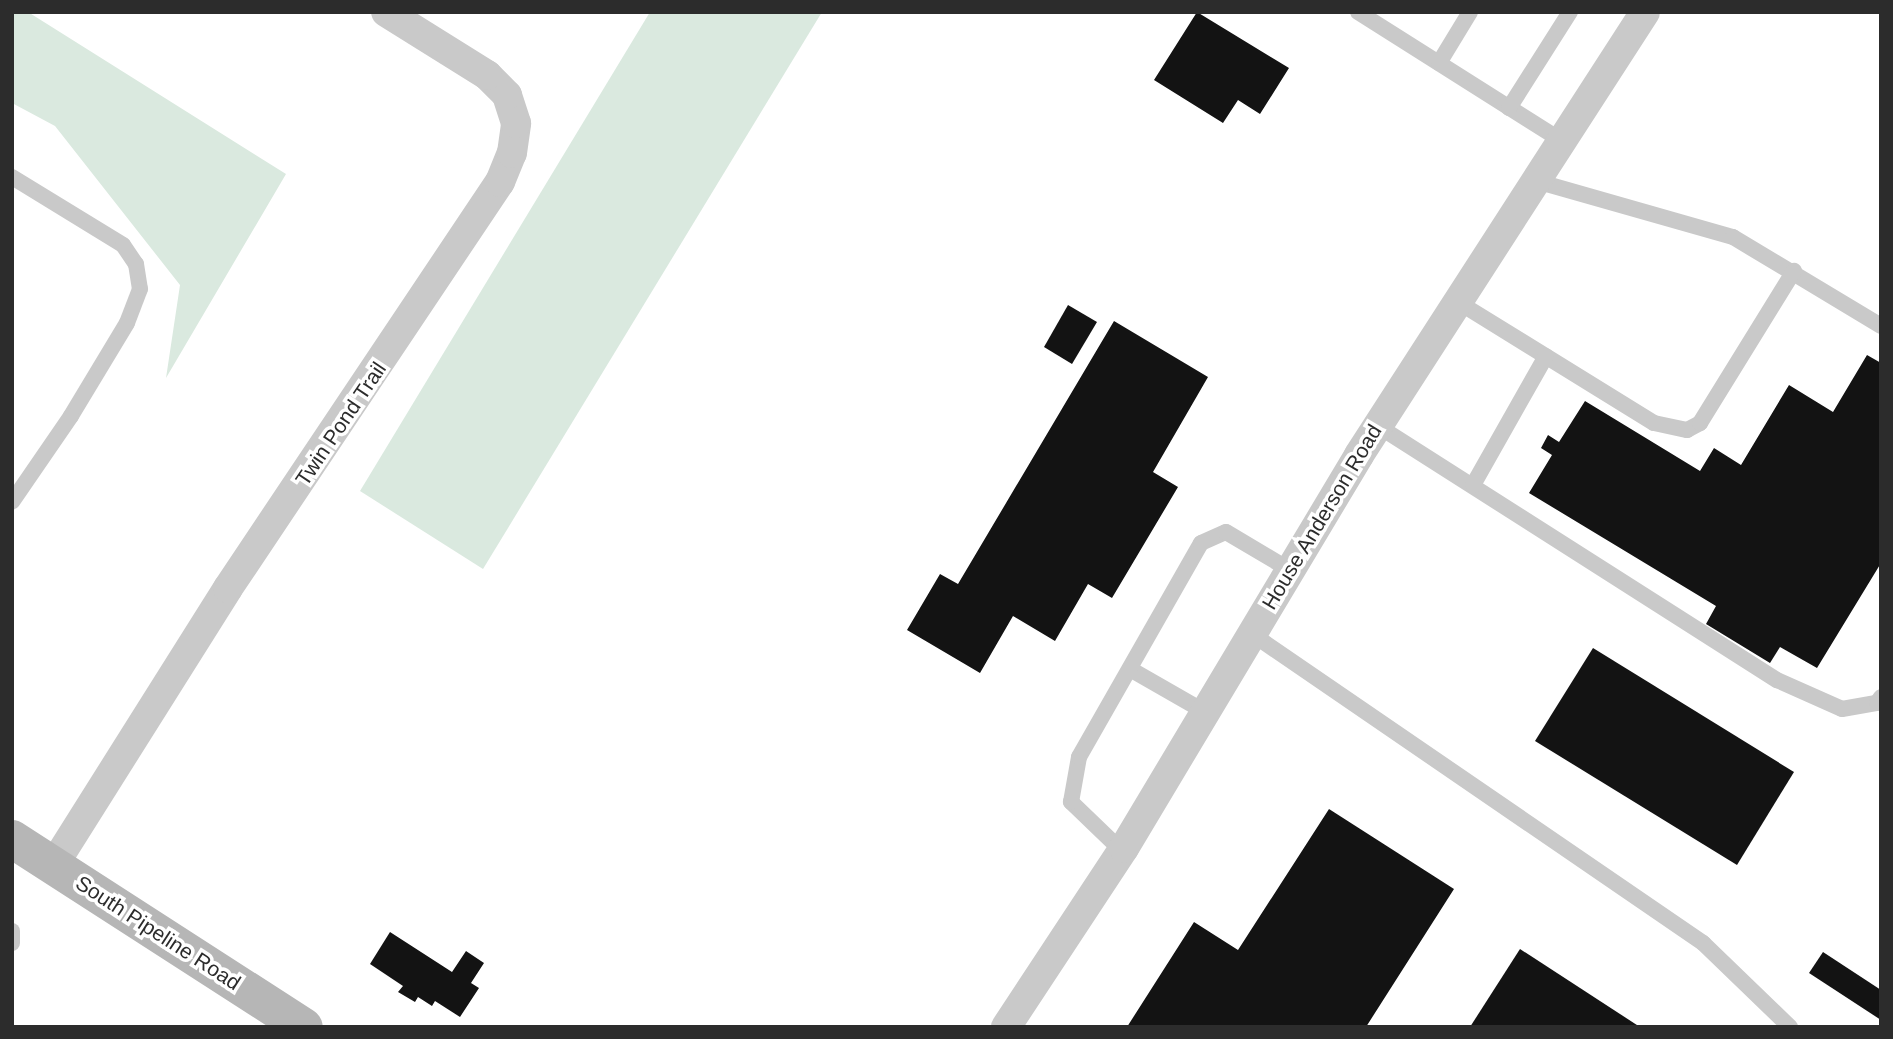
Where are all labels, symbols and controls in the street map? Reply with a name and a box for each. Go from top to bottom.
street label: Twin Pond Trail [290,357,392,491]
street label: House Anderson Road [1256,419,1388,615]
street label: South Pipeline Road [71,870,245,996]

